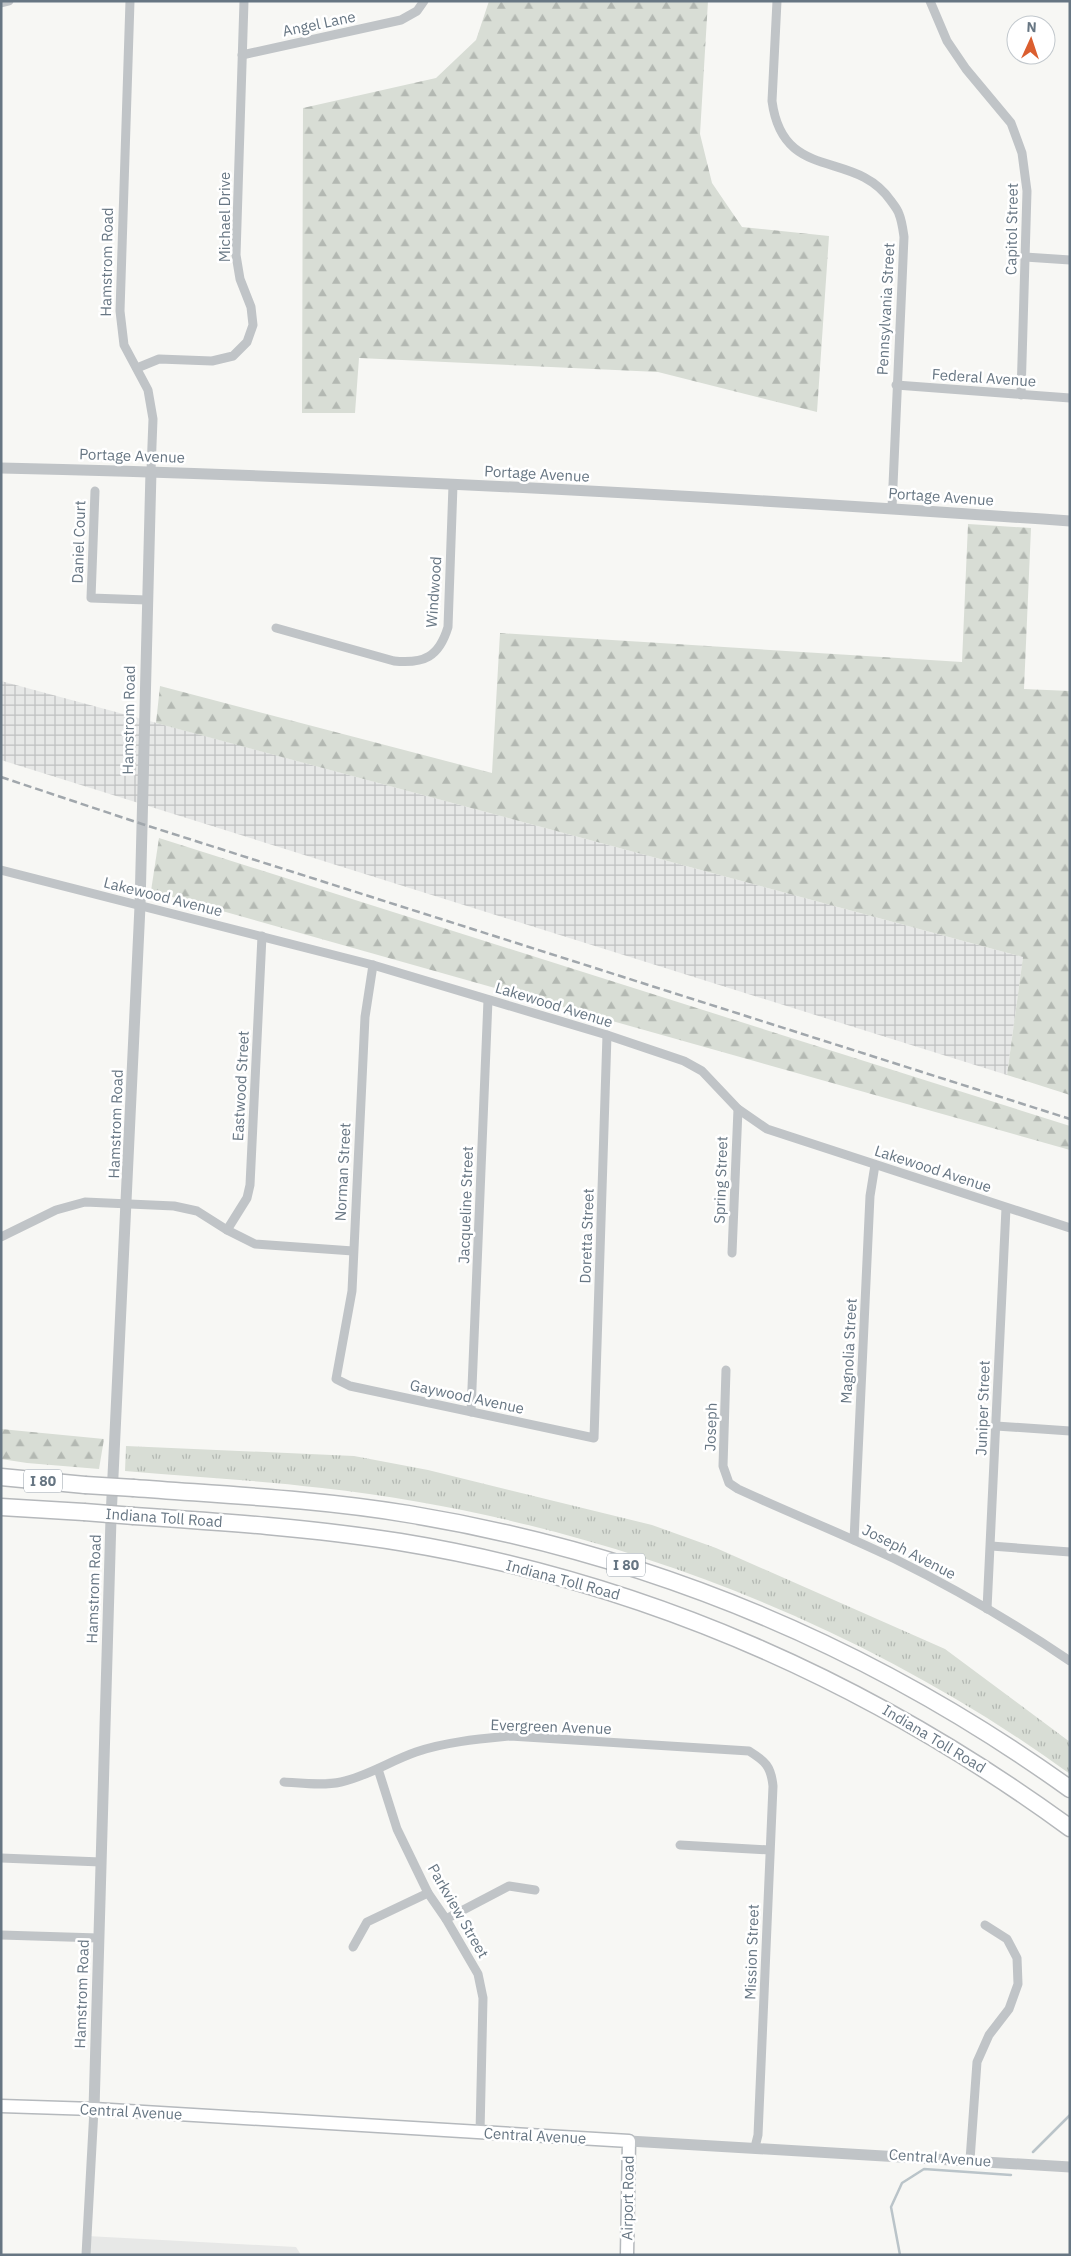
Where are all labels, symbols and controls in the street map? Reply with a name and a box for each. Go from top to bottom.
street label: Angel Lane [281,7,357,41]
north arrow [1006,15,1056,65]
text: N [1026,18,1037,36]
street label: Michael Drive [215,172,234,262]
street label: Capitol Street [1001,183,1022,275]
street label: Hamstrom Road [96,207,117,317]
street label: Pennsylvania Street [873,242,898,376]
street label: Federal Avenue [931,364,1037,391]
street label: Portage Avenue [79,444,185,467]
street label: Portage Avenue [484,461,590,486]
street label: Portage Avenue [888,483,994,510]
street label: Daniel Court [68,500,89,584]
street label: Windwood [422,556,445,628]
street label: Hamstrom Road [118,665,139,775]
street label: Lakewood Avenue [102,873,225,920]
street label: Lakewood Avenue [493,978,615,1031]
street label: Eastwood Street [228,1030,253,1142]
street label: Hamstrom Road [104,1069,127,1179]
street label: Norman Street [330,1122,355,1222]
street label: Spring Street [709,1136,732,1224]
street label: Lakewood Avenue [872,1141,994,1196]
street label: Jacqueline Street [454,1146,477,1264]
street label: Doretta Street [575,1188,598,1284]
street label: Magnolia Street [836,1298,861,1404]
street label: Juniper Street [971,1360,994,1456]
street label: Gaywood Avenue [408,1375,526,1418]
street label: Joseph [700,1402,721,1452]
road number: I 80 [24,1470,62,1492]
street label: Indiana Toll Road [105,1504,223,1531]
street label: Joseph Avenue [859,1520,959,1583]
street label: Hamstrom Road [82,1534,105,1644]
road number: I 80 [607,1554,645,1576]
street label: Indiana Toll Road [504,1555,622,1604]
street label: Indiana Toll Road [879,1700,989,1777]
street label: Evergreen Avenue [490,1715,612,1738]
street label: Parkview Street [424,1860,493,1961]
street label: Mission Street [740,1904,763,2000]
street label: Hamstrom Road [70,1939,93,2049]
street label: Central Avenue [79,2099,183,2124]
street label: Central Avenue [483,2123,587,2148]
street label: Central Avenue [888,2144,992,2171]
street label: Airport Road [617,2155,638,2241]

